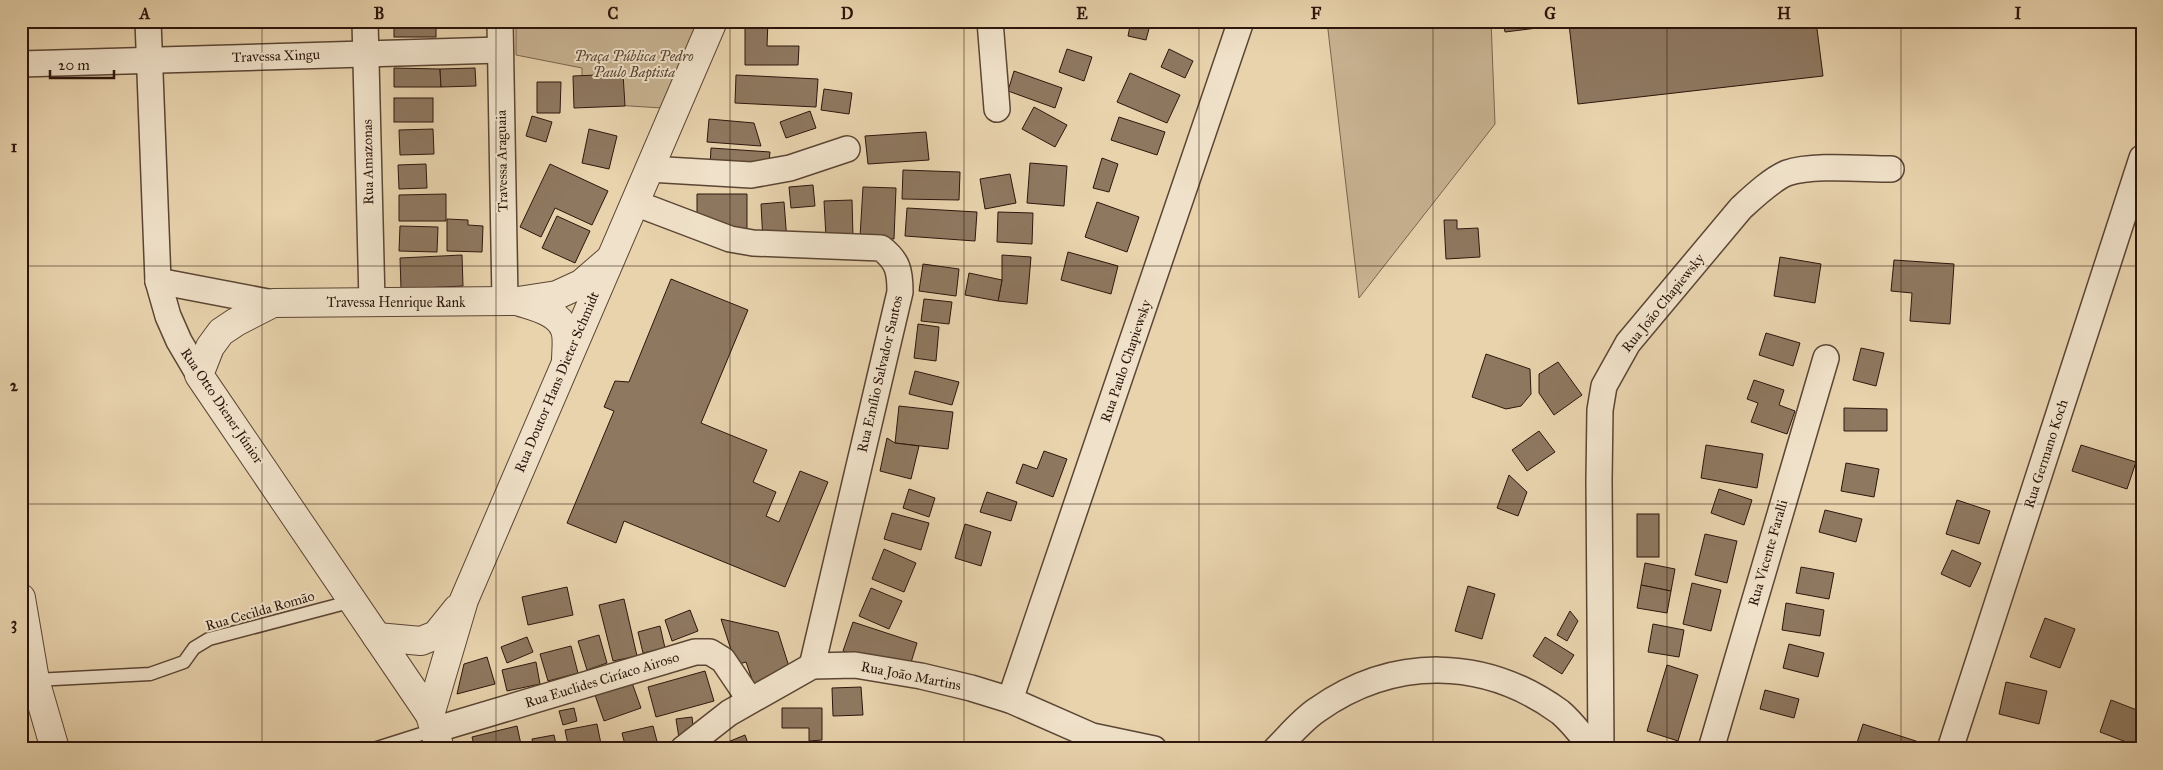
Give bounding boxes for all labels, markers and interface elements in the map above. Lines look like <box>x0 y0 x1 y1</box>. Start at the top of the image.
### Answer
text: A <box>139 4 151 23</box>
text: B <box>374 4 384 23</box>
text: C <box>608 4 619 23</box>
text: D <box>841 4 854 23</box>
text: E <box>1076 4 1088 23</box>
text: F <box>1311 4 1322 23</box>
text: G <box>1544 4 1556 23</box>
text: H <box>1777 4 1791 23</box>
text: I <box>2015 4 2022 23</box>
street label: Travessa Xingu <box>232 46 321 66</box>
scale bar <box>50 48 114 80</box>
park label: Praça Pública Pedro Paulo Baptista <box>575 48 693 82</box>
text: 20 m <box>58 56 90 74</box>
street label: Travessa Araguaia <box>493 110 511 212</box>
street label: Rua Amazonas <box>359 119 377 205</box>
text: 1 <box>11 137 18 156</box>
street label: Rua João Chapiewsky <box>1618 250 1709 356</box>
street label: Rua Doutor Hans Dieter Schmidt <box>511 289 603 475</box>
street label: Travessa Henrique Rank <box>326 294 466 312</box>
street label: Rua Emílio Salvador Santos <box>854 294 906 454</box>
street label: Rua Paulo Chapiewsky <box>1097 297 1155 424</box>
street label: Rua Otto Diener Júnior <box>176 345 267 468</box>
text: 2 <box>10 376 19 395</box>
street label: Rua Germano Koch <box>2020 397 2072 511</box>
street label: Rua Vicente Faralli <box>1745 498 1791 608</box>
street label: Rua Cecilda Romão <box>204 587 316 635</box>
text: 3 <box>11 614 17 634</box>
street label: Rua Euclides Ciríaco Airoso <box>523 648 681 712</box>
street label: Rua João Martins <box>859 658 963 695</box>

